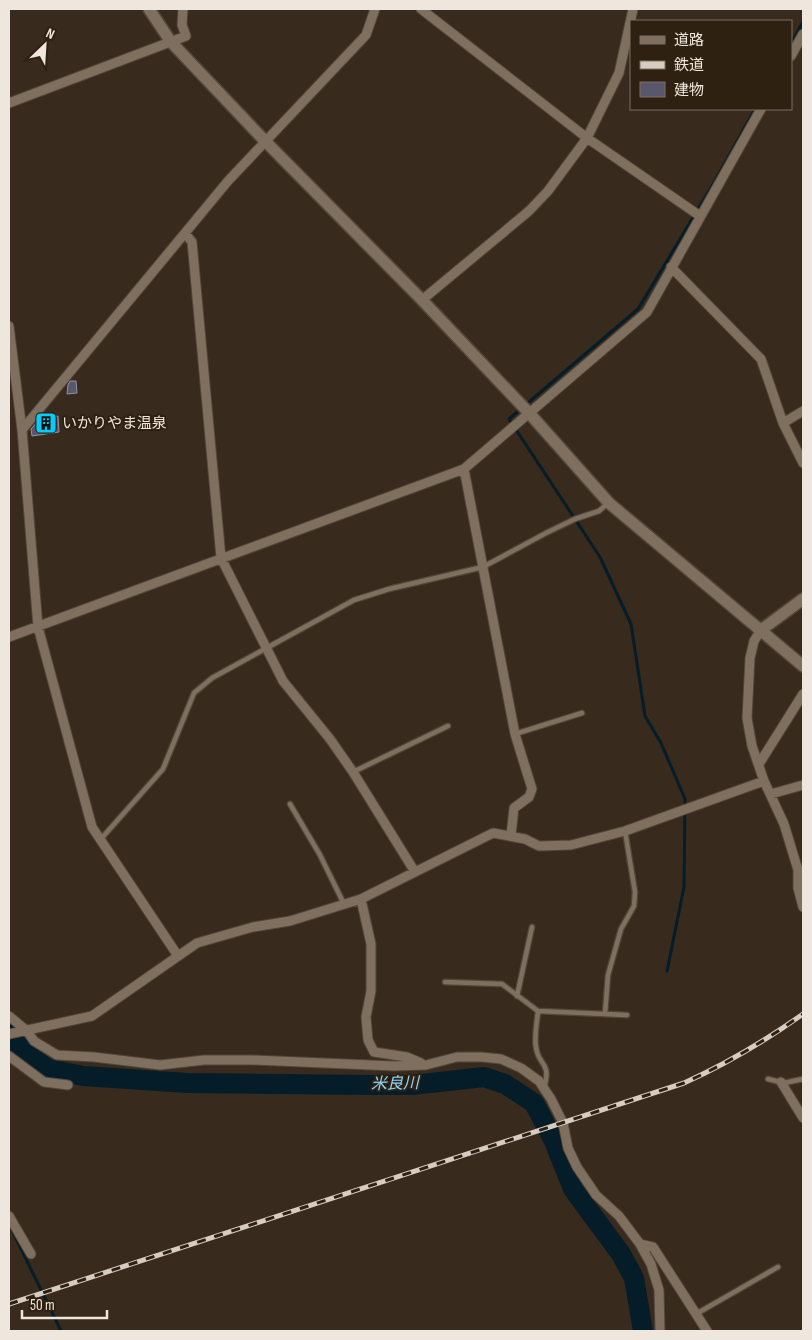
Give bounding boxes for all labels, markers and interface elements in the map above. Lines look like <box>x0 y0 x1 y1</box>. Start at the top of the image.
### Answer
north arrow <box>20 20 70 70</box>
legend <box>630 20 792 110</box>
text: N <box>43 24 57 43</box>
text: 道路 <box>674 31 704 50</box>
text: 鉄道 <box>674 56 704 75</box>
text: 建物 <box>674 81 704 100</box>
building icon: いかりやま温泉 <box>34 411 58 435</box>
place label: いかりやま温泉 <box>62 414 167 433</box>
water label: 米良川 <box>371 1074 421 1094</box>
scale bar <box>22 1288 108 1320</box>
text: 50 m <box>30 1296 55 1315</box>

